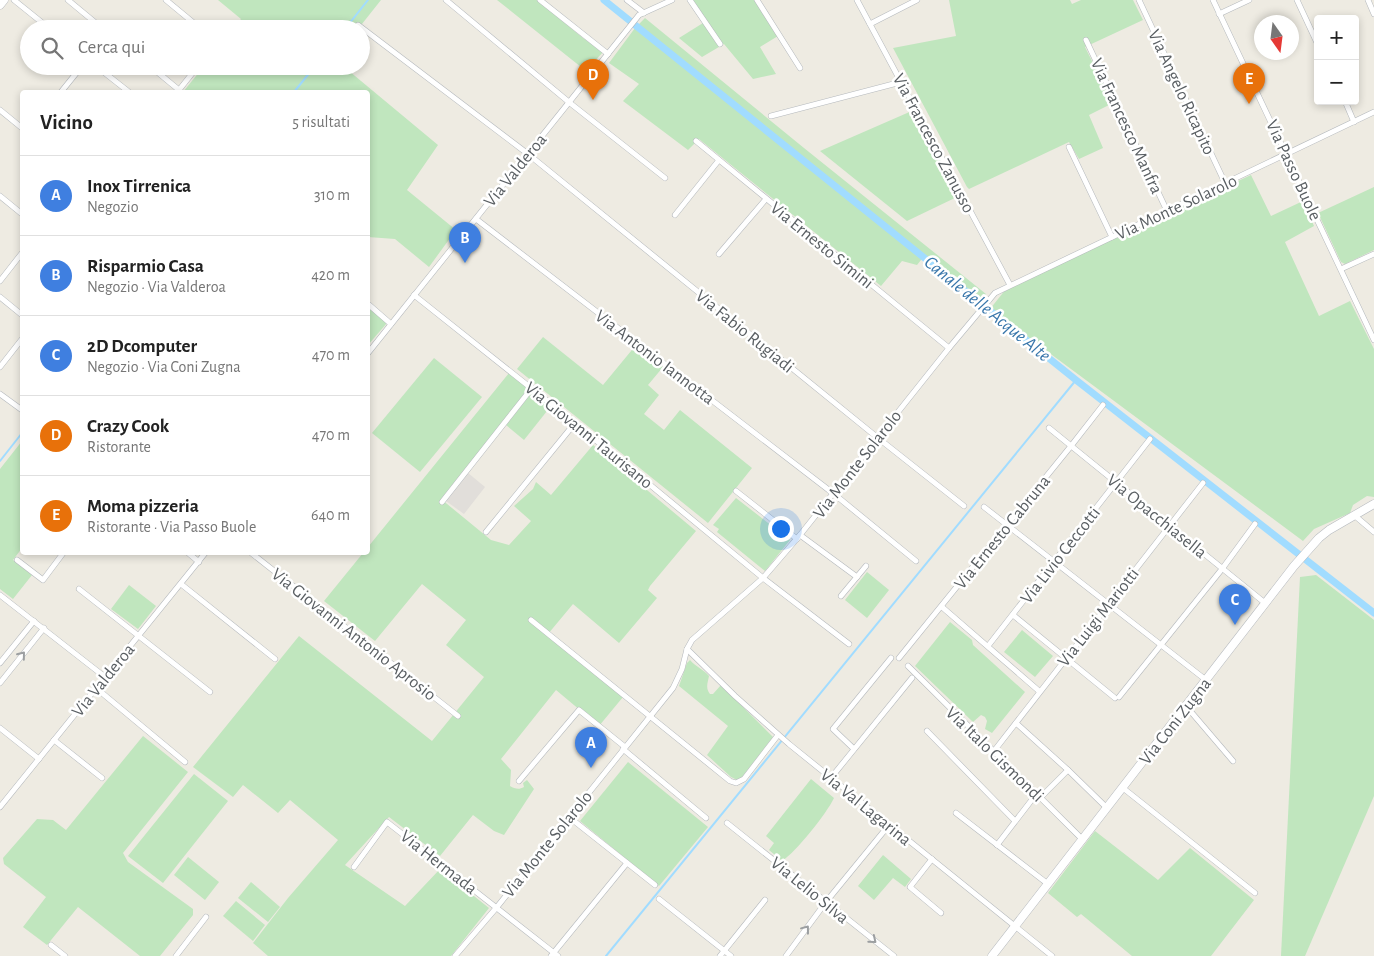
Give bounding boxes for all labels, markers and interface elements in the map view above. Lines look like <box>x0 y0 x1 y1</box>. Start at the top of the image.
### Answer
north arrow <box>1254 15 1299 60</box>
map controls <box>1314 15 1359 105</box>
button: + <box>1314 15 1359 60</box>
search box <box>20 20 370 75</box>
street label: Via Angelo Ricapito <box>1144 27 1218 158</box>
icon: search <box>38 34 66 62</box>
text: Cerca qui <box>78 38 145 57</box>
street label: Via Francesco Manfra <box>1087 56 1165 197</box>
pin: D <box>577 59 609 100</box>
button: − <box>1314 60 1359 105</box>
pin: E <box>1233 63 1265 104</box>
street label: Via Francesco Zanusso <box>889 71 977 216</box>
text: Vicino <box>40 112 93 133</box>
text: 5 risultati <box>292 114 350 130</box>
street label: Via Passo Buole <box>1262 117 1324 223</box>
street label: Via Valderoa <box>481 131 551 211</box>
street label: Via Monte Solarolo <box>1113 172 1240 244</box>
text: Inox Tirrenica <box>87 177 191 196</box>
text: A <box>51 187 61 203</box>
text: 310 m <box>314 187 350 203</box>
text: Negozio <box>87 199 139 215</box>
street label: Via Ernesto Simini <box>766 199 876 293</box>
pin: B <box>449 222 481 263</box>
water label: Canale delle Acque Alte <box>920 253 1054 366</box>
text: Risparmio Casa <box>87 257 204 276</box>
text: B <box>51 267 61 283</box>
text: 420 m <box>311 267 350 283</box>
text: Negozio · Via Valderoa <box>87 279 226 295</box>
street label: Via Fabio Rugiadi <box>692 287 797 377</box>
street label: Via Antonio Iannotta <box>591 307 718 408</box>
text: 2D Dcomputer <box>87 337 197 356</box>
text: C <box>52 347 60 363</box>
text: 470 m <box>312 347 350 363</box>
text: Negozio · Via Coni Zugna <box>87 359 241 375</box>
street label: Via Giovanni Taurisano <box>521 379 656 493</box>
street label: Via Monte Solarolo <box>810 407 906 522</box>
text: Crazy Cook <box>87 417 169 436</box>
text: D <box>51 427 61 443</box>
text: 470 m <box>312 427 350 443</box>
text: Ristorante <box>87 439 151 455</box>
street label: Via Opacchiasella <box>1103 471 1210 562</box>
street label: Via Ernesto Cabruna <box>951 472 1054 593</box>
text: Moma pizzeria <box>87 497 199 516</box>
street label: Via Livio Ceccotti <box>1018 504 1104 607</box>
text: E <box>52 507 60 523</box>
text: 640 m <box>311 507 350 523</box>
your location <box>768 516 794 542</box>
text: Ristorante · Via Passo Buole <box>87 519 256 535</box>
street label: Via Giovanni Antonio Aprosio <box>268 565 439 705</box>
street label: Via Luigi Mariotti <box>1055 565 1143 670</box>
pin: C <box>1219 584 1251 625</box>
street label: Via Valderoa <box>69 641 139 721</box>
one-way arrow <box>16 652 25 661</box>
street label: Via Coni Zugna <box>1136 675 1215 768</box>
street label: Via Italo Gismondi <box>942 704 1047 806</box>
pin: A <box>575 727 607 768</box>
street label: Via Val Lagarina <box>817 766 914 850</box>
street label: Via Monte Solarolo <box>499 788 596 902</box>
street label: Via Hermada <box>397 827 480 898</box>
street label: Via Lelio Silva <box>767 854 852 928</box>
one-way arrow <box>800 925 809 935</box>
one-way arrow <box>868 934 877 943</box>

